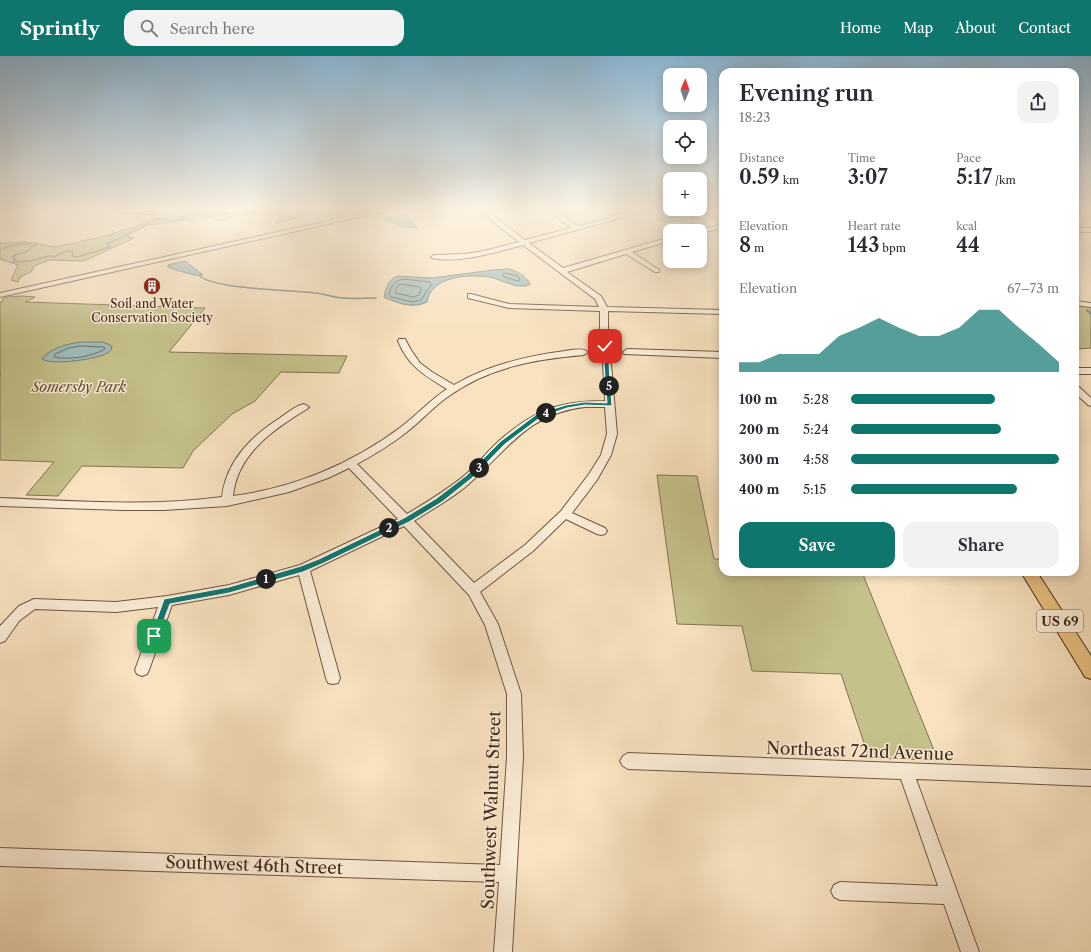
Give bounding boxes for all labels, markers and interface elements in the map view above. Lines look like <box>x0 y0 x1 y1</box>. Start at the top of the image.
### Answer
search box <box>124 10 404 46</box>
text: Sprintly <box>20 17 100 40</box>
icon: search <box>138 17 160 39</box>
text: Search here <box>170 19 255 38</box>
text: Home <box>840 19 881 37</box>
text: Map <box>903 19 933 37</box>
text: About <box>955 19 996 37</box>
text: Contact <box>1018 19 1071 37</box>
north arrow <box>663 68 707 112</box>
map controls <box>663 68 707 268</box>
text: Evening run <box>739 80 874 107</box>
button: share <box>1017 81 1059 123</box>
text: 18:23 <box>739 109 770 125</box>
button: locate <box>663 120 707 164</box>
text: Distance <box>739 151 785 165</box>
text: Time <box>848 151 875 165</box>
text: Pace <box>956 151 981 165</box>
text: 0.59 <box>739 165 780 189</box>
text: 3:07 <box>848 165 888 189</box>
text: 5:17 <box>956 165 992 189</box>
button: + <box>663 172 707 216</box>
text: km <box>780 173 799 187</box>
text: /km <box>992 173 1016 187</box>
text: Elevation <box>739 219 788 233</box>
text: Heart rate <box>848 219 901 233</box>
text: kcal <box>956 219 977 233</box>
button: − <box>663 224 707 268</box>
text: 8 <box>739 233 751 257</box>
text: 143 <box>848 233 879 257</box>
text: 44 <box>956 233 980 257</box>
text: m <box>751 241 764 255</box>
text: bpm <box>879 241 906 255</box>
building icon: Soil and Water Conservation Society <box>142 276 162 296</box>
text: Elevation <box>739 280 797 296</box>
text: 67–73 m <box>1007 280 1059 296</box>
place label: Soil and Water Conservation Society <box>91 296 213 325</box>
pin <box>588 329 622 363</box>
icon: check <box>594 335 616 357</box>
pin: 5 <box>599 376 619 396</box>
park label: Somersby Park <box>31 378 127 396</box>
text: 5 <box>606 379 612 393</box>
text: 100 m <box>739 391 778 407</box>
text: 5:28 <box>803 391 829 407</box>
pin: 4 <box>536 403 556 423</box>
text: 4 <box>543 406 549 420</box>
text: 200 m <box>739 421 779 437</box>
text: 5:24 <box>803 421 829 437</box>
text: 300 m <box>739 451 779 467</box>
text: 4:58 <box>803 451 829 467</box>
pin: 3 <box>469 458 489 478</box>
text: 3 <box>476 461 482 475</box>
text: 400 m <box>739 481 779 497</box>
text: 5:15 <box>803 481 826 497</box>
pin: 2 <box>379 518 399 538</box>
text: 2 <box>386 521 392 535</box>
button: Save <box>739 522 895 568</box>
button: Share <box>903 522 1059 568</box>
pin: 1 <box>256 569 276 589</box>
text: 1 <box>264 572 268 586</box>
road number: US 69 <box>1037 610 1083 632</box>
pin <box>137 619 171 653</box>
icon: arrive <box>143 625 165 647</box>
street label: Southwest Walnut Street <box>478 710 504 910</box>
street label: Northeast 72nd Avenue <box>766 738 954 764</box>
street label: Southwest 46th Street <box>165 852 343 878</box>

